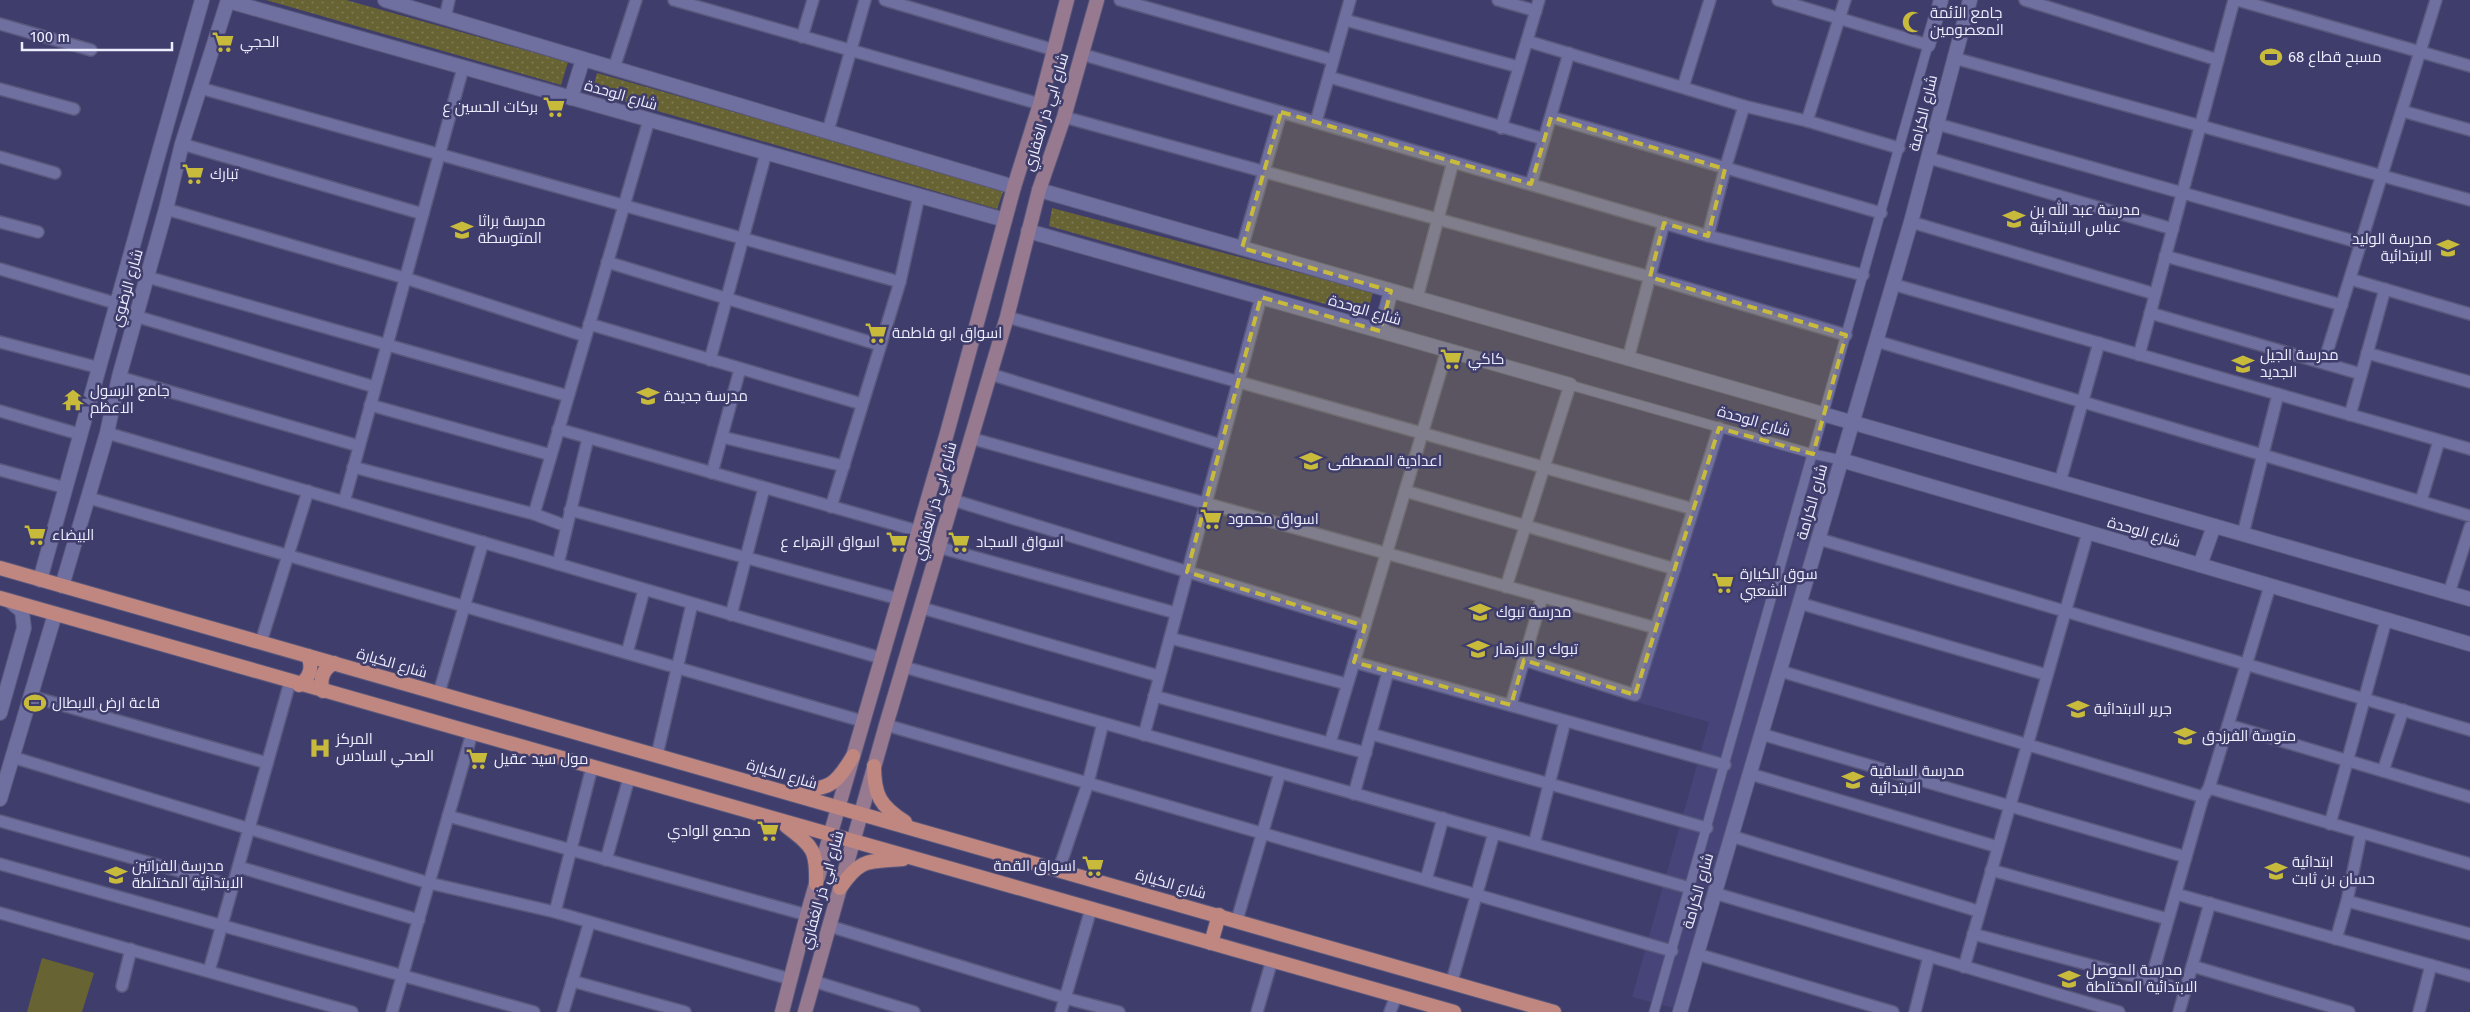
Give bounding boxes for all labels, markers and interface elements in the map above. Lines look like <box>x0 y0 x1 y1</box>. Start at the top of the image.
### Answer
place label: جامع الأئمة المعصومين <box>1930 4 2004 40</box>
mosque icon: جامع الأئمة المعصومين <box>1900 9 1926 35</box>
scale bar <box>22 20 172 52</box>
text: 100 m <box>30 28 70 46</box>
supermarket icon: الحجي <box>210 29 236 55</box>
place label: الحجي <box>240 33 280 54</box>
sports icon: مسبح قطاع 68 <box>2258 44 2284 70</box>
place label: مسبح قطاع 68 <box>2288 48 2382 68</box>
street label: شارع ابي ذر الغفاري <box>1019 51 1075 174</box>
street label: شارع الكرامة <box>1905 73 1943 153</box>
street label: شارع الوحدة <box>582 76 660 116</box>
supermarket icon: بركات الحسين ع <box>541 94 567 120</box>
place label: بركات الحسين ع <box>443 98 538 118</box>
supermarket icon: تبارك <box>180 161 206 187</box>
place label: تبارك <box>210 165 239 183</box>
place label: مدرسة عبد الله بن عباس الابتدائية <box>2030 200 2140 237</box>
school or university icon: مدرسة عبد الله بن عباس الابتدائية <box>2001 206 2027 232</box>
place label: مدرسة براثا المتوسطة <box>478 212 546 247</box>
school or university icon: مدرسة براثا المتوسطة <box>449 217 475 243</box>
place label: مدرسة الوليد الابتدائية <box>2352 230 2432 265</box>
school or university icon: مدرسة الوليد الابتدائية <box>2435 235 2461 261</box>
street label: شارع الرضوي <box>107 247 150 330</box>
street label: شارع الوحدة <box>1326 291 1404 331</box>
supermarket icon: اسواق ابو فاطمة <box>863 320 889 346</box>
place label: اسواق ابو فاطمة <box>892 324 1002 343</box>
supermarket icon: كاكي <box>1438 346 1464 372</box>
place label: مدرسة الجيل الجديد <box>2260 346 2339 381</box>
place label: كاكي <box>1468 350 1504 371</box>
school or university icon: مدرسة الجيل الجديد <box>2230 351 2256 377</box>
place label: جامع الرسول الاعظم <box>90 382 170 418</box>
school or university icon: مدرسة جديدة <box>635 383 661 409</box>
temple icon: جامع الرسول الاعظم <box>60 387 86 413</box>
place label: مدرسة جديدة <box>664 387 748 405</box>
street label: شارع الوحدة <box>1715 402 1793 442</box>
street label: شارع ابي ذر الغفاري <box>909 440 963 563</box>
school or university icon: اعدادية المصطفى <box>1298 448 1324 474</box>
place label: اعدادية المصطفى <box>1328 452 1442 471</box>
street label: شارع الكرامة <box>1793 462 1833 542</box>
supermarket icon: اسواق محمود <box>1198 506 1224 532</box>
place label: اسواق محمود <box>1228 510 1319 529</box>
street label: شارع الوحدة <box>2105 513 2183 553</box>
supermarket icon: البيضاء <box>22 522 48 548</box>
place label: البيضاء <box>52 526 94 544</box>
supermarket icon: اسواق الزهراء ع <box>884 529 910 555</box>
supermarket icon: اسواق السجاد <box>946 529 972 555</box>
place label: اسواق الزهراء ع <box>780 533 880 553</box>
place label: اسواق السجاد <box>976 533 1064 552</box>
place label: سوق الكيارة الشعبي <box>1740 565 1818 603</box>
supermarket icon: سوق الكيارة الشعبي <box>1710 570 1736 596</box>
school or university icon: مدرسة تبوك <box>1467 599 1493 625</box>
place label: مدرسة تبوك <box>1496 603 1572 621</box>
school or university icon: تبوك و الازهار <box>1465 636 1491 662</box>
place label: تبوك و الازهار <box>1494 640 1578 658</box>
street label: شارع الكيارة <box>354 644 429 684</box>
sports icon: قاعة ارض الابطال <box>22 690 48 716</box>
place label: قاعة ارض الابطال <box>52 694 160 713</box>
school or university icon: جرير الابتدائية <box>2065 696 2091 722</box>
place label: جرير الابتدائية <box>2094 700 2172 718</box>
school or university icon: متوسة الفرزدق <box>2172 723 2198 749</box>
place label: متوسة الفرزدق <box>2202 727 2296 746</box>
place label: المركز الصحي السادس <box>335 730 434 768</box>
hospital icon: المركز الصحي السادس <box>307 735 333 761</box>
supermarket icon: مول سيد عقيل <box>464 746 490 772</box>
place label: مول سيد عقيل <box>494 750 588 769</box>
street label: شارع الكيارة <box>744 755 819 795</box>
place label: مدرسة الساقية الابتدائية <box>1870 762 1964 797</box>
school or university icon: مدرسة الساقية الابتدائية <box>1840 767 1866 793</box>
supermarket icon: مجمع الوادي <box>755 818 781 844</box>
place label: مجمع الوادي <box>667 822 751 843</box>
street label: شارع ابي ذر الغفاري <box>796 829 850 952</box>
street label: شارع الكرامة <box>1679 851 1719 931</box>
supermarket icon: اسواق القمة <box>1080 853 1106 879</box>
place label: ابتدائية حسان بن ثابت <box>2292 853 2375 889</box>
place label: مدرسة الفراتين الابتدائية المختلطة <box>132 857 243 892</box>
place label: اسواق القمة <box>993 857 1076 876</box>
school or university icon: ابتدائية حسان بن ثابت <box>2263 858 2289 884</box>
school or university icon: مدرسة الفراتين الابتدائية المختلطة <box>103 862 129 888</box>
street label: شارع الكيارة <box>1133 865 1208 905</box>
place label: مدرسة الموصل الابتدائية المختلطة <box>2086 961 2197 996</box>
school or university icon: مدرسة الموصل الابتدائية المختلطة <box>2056 966 2082 992</box>

